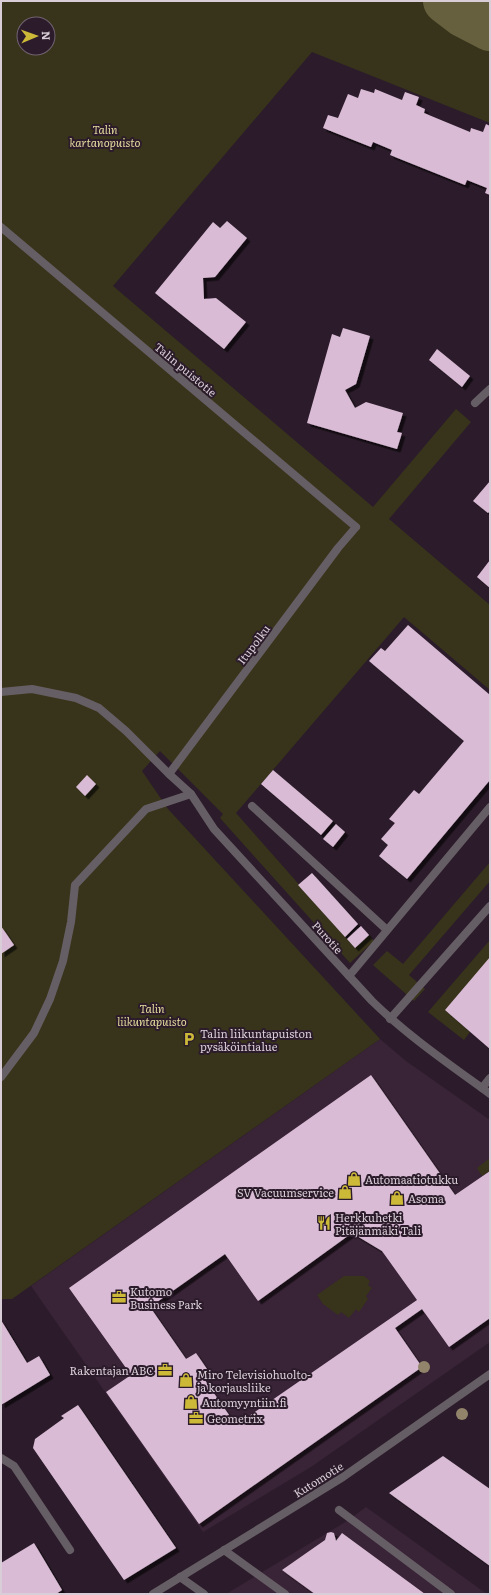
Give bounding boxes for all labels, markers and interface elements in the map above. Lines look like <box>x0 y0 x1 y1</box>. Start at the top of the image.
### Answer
north arrow <box>16 16 56 56</box>
text: N <box>39 31 55 41</box>
park label: Talin kartanopuisto <box>70 121 141 150</box>
street label: Talin puistotie <box>151 338 221 400</box>
street label: Itupolku <box>233 621 273 667</box>
street label: Purotie <box>309 917 347 957</box>
park label: Talin liikuntapuisto <box>117 1000 187 1029</box>
place label: Talin liikuntapuiston pysäköintialue <box>200 1025 312 1054</box>
parking icon: Talin liikuntapuiston pysäköintialue <box>181 1031 197 1047</box>
shop icon: Automaatiotukku <box>346 1171 362 1187</box>
place label: Automaatiotukku <box>365 1171 458 1187</box>
place label: SV Vacuumservice <box>237 1184 334 1200</box>
shop icon: SV Vacuumservice <box>337 1184 353 1200</box>
shop icon: Asoma <box>389 1190 405 1206</box>
place label: Asoma <box>408 1190 444 1206</box>
place label: Herkkuhetki Pitäjänmäki Tali <box>335 1209 421 1238</box>
restaurant icon: Herkkuhetki Pitäjänmäki Tali <box>316 1215 332 1231</box>
place label: Kutomo Business Park <box>130 1283 202 1312</box>
office icon: Kutomo Business Park <box>111 1289 127 1305</box>
place label: Rakentajan ABC <box>69 1362 154 1378</box>
office icon: Rakentajan ABC <box>157 1362 173 1378</box>
place label: Miro Televisiohuolto- ja korjausliike <box>197 1366 311 1395</box>
shop icon: Miro Televisiohuolto- ja korjausliike <box>178 1372 194 1388</box>
shop icon: Automyyntiin.fi <box>183 1394 199 1410</box>
place label: Automyyntiin.fi <box>202 1394 287 1410</box>
office icon: Geometrix <box>188 1410 204 1426</box>
place label: Geometrix <box>207 1410 264 1426</box>
street label: Kutomotie <box>290 1457 346 1501</box>

